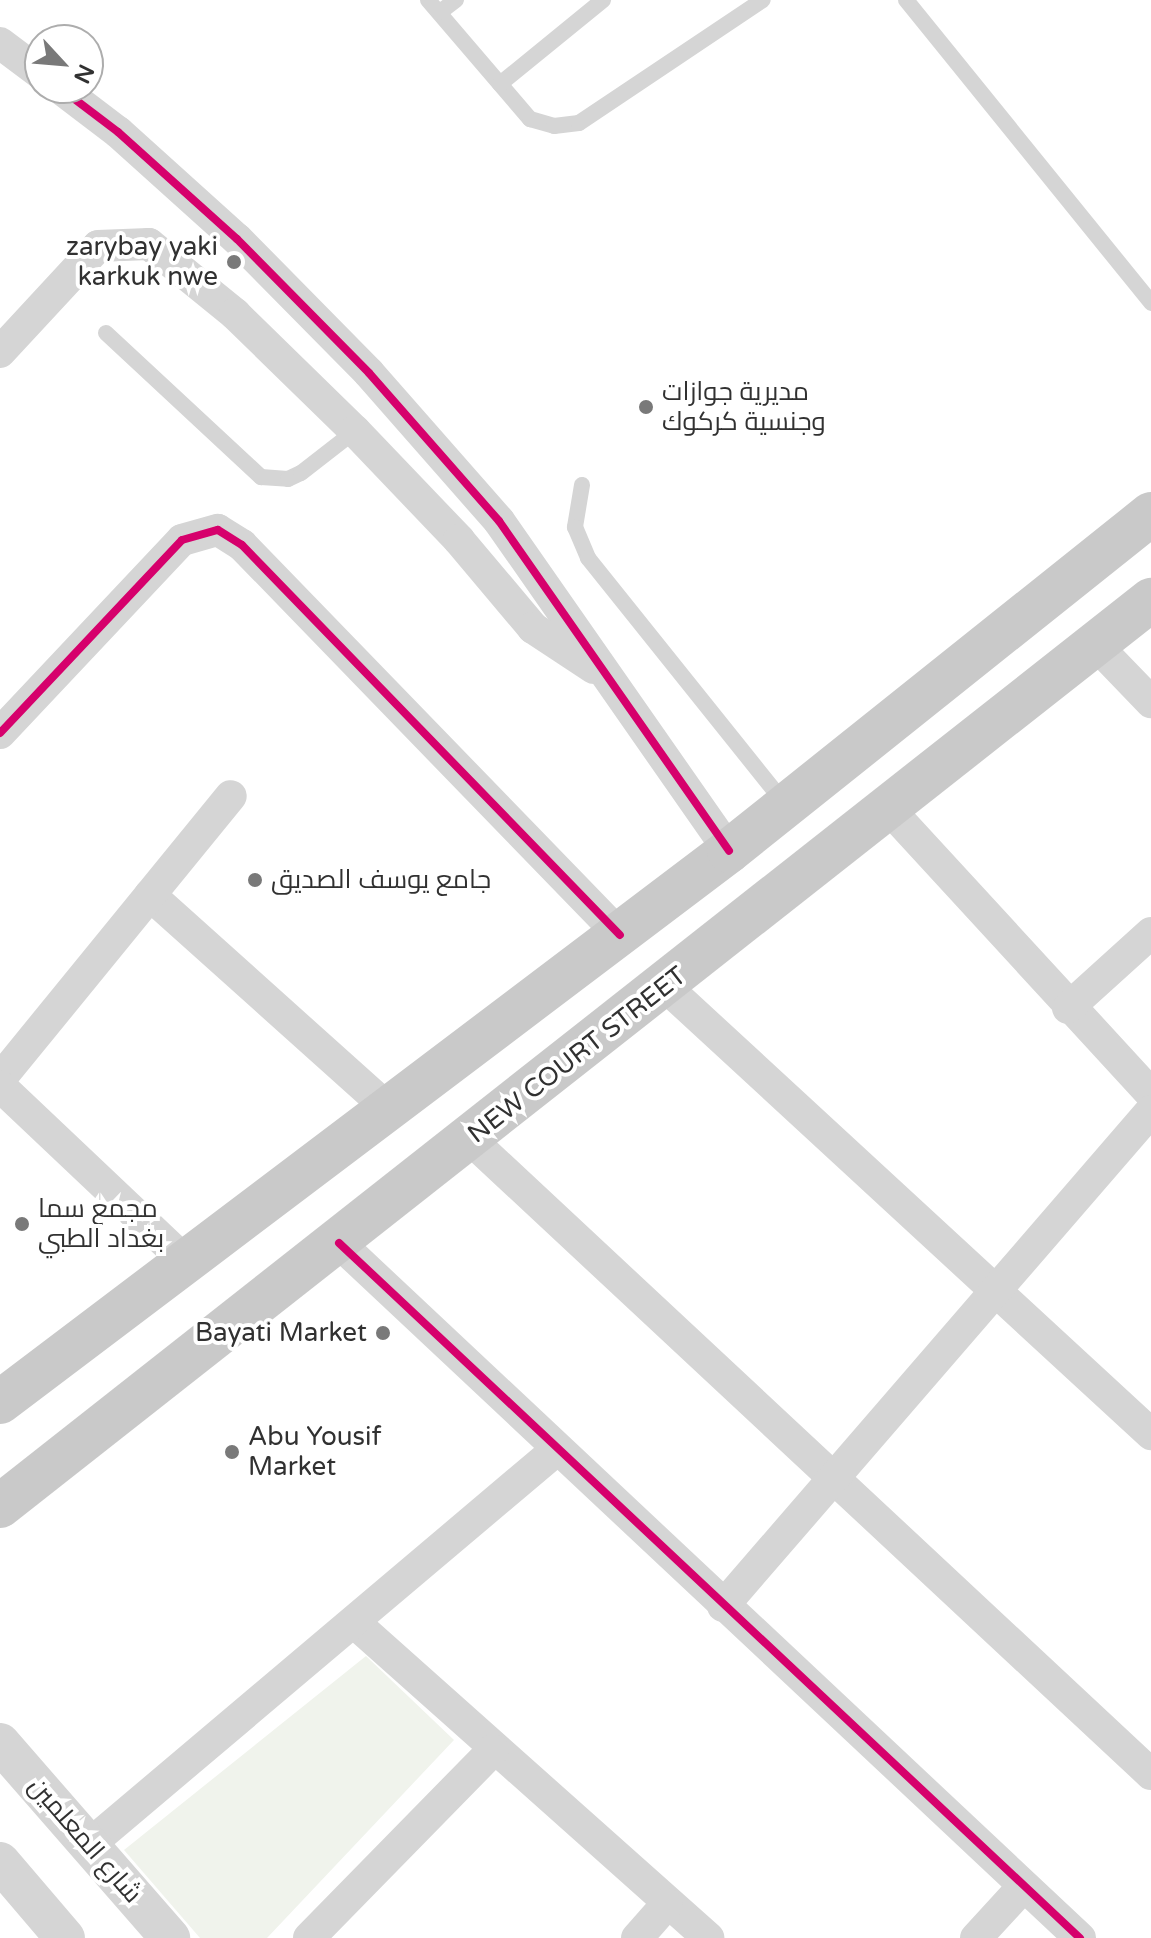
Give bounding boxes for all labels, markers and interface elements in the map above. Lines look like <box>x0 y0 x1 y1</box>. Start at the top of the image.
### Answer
north arrow <box>24 24 104 104</box>
text: N <box>68 60 99 87</box>
place label: zarybay yaki karkuk nwe <box>66 231 218 292</box>
marker: zarybay yaki karkuk nwe <box>225 253 243 271</box>
place label: مديرية جوازات وجنسية كركوك <box>662 376 826 438</box>
marker: مديرية جوازات وجنسية كركوك <box>637 398 655 416</box>
place label: جامع يوسف الصديق <box>271 864 491 896</box>
marker: جامع يوسف الصديق <box>246 871 264 889</box>
street label: NEW COURT STREET <box>462 960 692 1150</box>
place label: مجمع سما بغداد الطبي <box>38 1193 164 1254</box>
marker: مجمع سما بغداد الطبي <box>13 1215 31 1233</box>
place label: Bayati Market <box>195 1317 367 1349</box>
marker: Bayati Market <box>374 1324 392 1342</box>
place label: Abu Yousif Market <box>248 1421 381 1482</box>
marker: Abu Yousif Market <box>223 1443 241 1461</box>
street label: شارع المعلمين <box>22 1771 148 1909</box>

